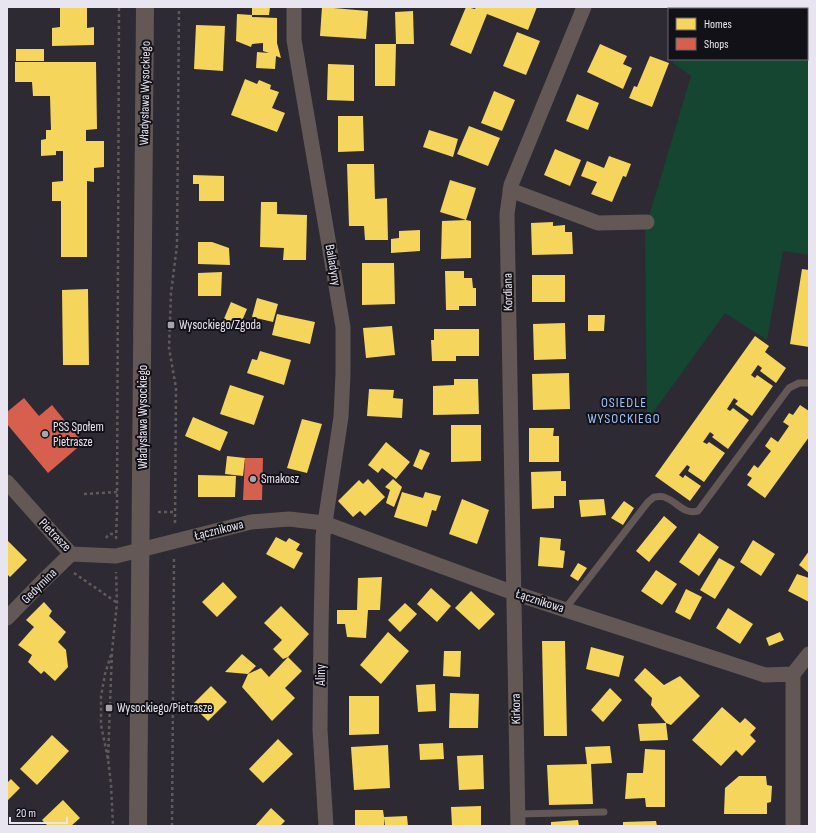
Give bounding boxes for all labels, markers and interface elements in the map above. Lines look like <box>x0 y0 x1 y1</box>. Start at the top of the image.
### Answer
legend <box>668 8 808 60</box>
text: Homes <box>704 17 732 32</box>
text: Shops <box>704 37 729 52</box>
street label: Władysława Wysockiego <box>136 41 154 145</box>
street label: Balladyny <box>322 243 344 287</box>
street label: Kordiana <box>500 273 516 311</box>
place label: Wysockiego/Zgoda <box>179 317 261 333</box>
marker: Wysockiego/Zgoda <box>166 320 176 330</box>
street label: Władysława Wysockiego <box>135 365 151 469</box>
district label: OSIEDLE WYSOCKIEGO <box>587 394 661 427</box>
place label: PSS Społem Pietrasze <box>53 419 104 450</box>
marker: PSS Społem Pietrasze <box>40 429 50 439</box>
place label: Smakosz <box>261 471 300 487</box>
marker: Smakosz <box>248 474 258 484</box>
street label: Pietrasze <box>35 515 75 555</box>
street label: Łącznikowa <box>192 516 245 544</box>
street label: Gedymina <box>18 565 60 607</box>
street label: Łącznikowa <box>513 585 566 616</box>
street label: Aliny <box>313 664 329 687</box>
street label: Kirkora <box>508 693 524 725</box>
place label: Wysockiego/Pietrasze <box>117 700 212 716</box>
marker: Wysockiego/Pietrasze <box>104 703 114 713</box>
scale bar <box>10 799 67 825</box>
text: 20 m <box>16 806 36 821</box>

